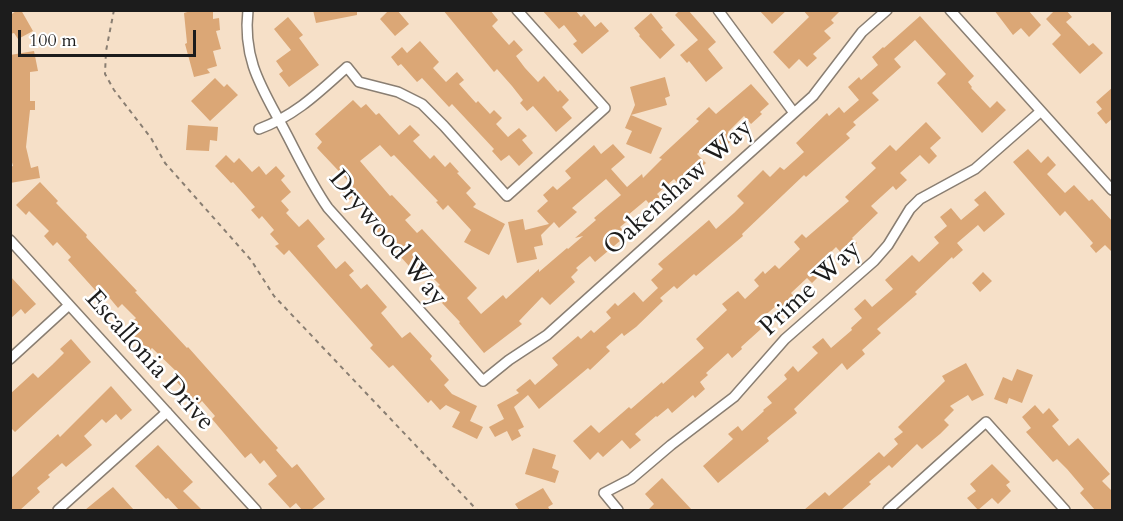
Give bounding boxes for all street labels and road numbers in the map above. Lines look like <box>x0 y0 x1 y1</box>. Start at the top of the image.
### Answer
street label: Oakenshaw Way <box>598 113 760 263</box>
street label: Drywood Way <box>321 165 453 313</box>
street label: Prime Way <box>754 234 868 344</box>
street label: Escallonia Drive <box>78 284 220 438</box>

